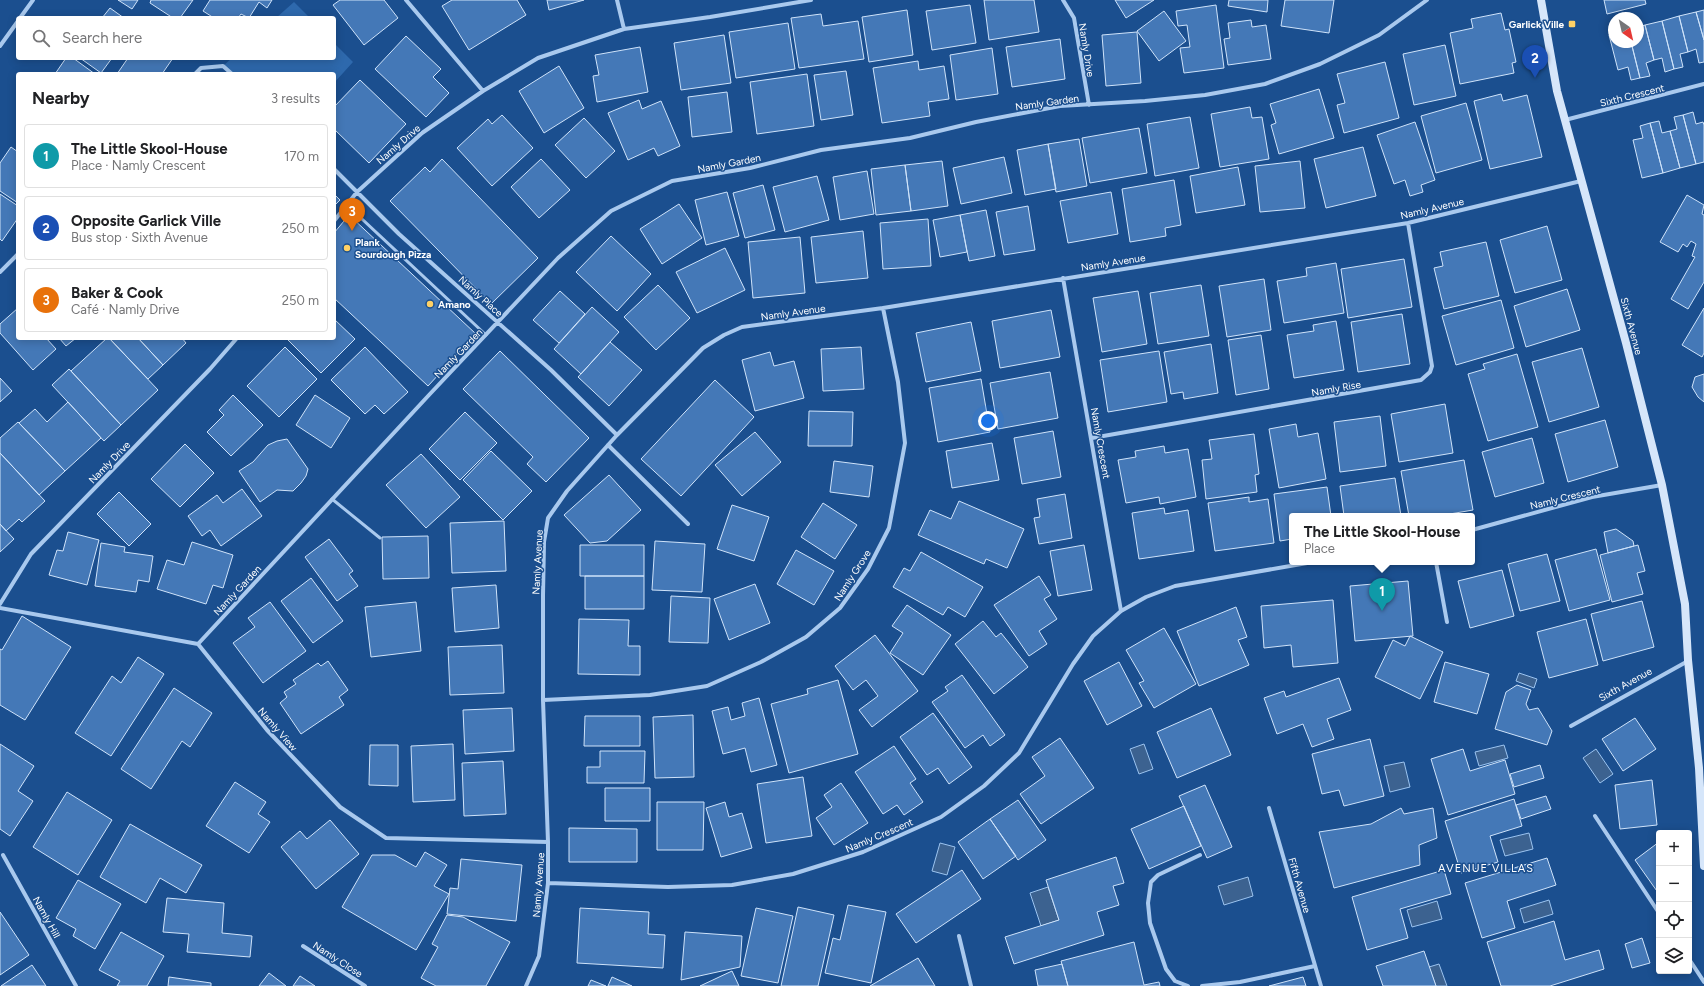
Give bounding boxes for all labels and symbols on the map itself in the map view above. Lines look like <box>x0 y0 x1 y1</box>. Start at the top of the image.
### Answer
north arrow <box>1608 12 1644 48</box>
place label: Garlick Ville <box>1509 18 1564 31</box>
marker: Garlick Ville <box>1567 19 1577 29</box>
street label: Namly Drive <box>1076 22 1097 78</box>
pin: 2 <box>1522 45 1548 78</box>
street label: Sixth Crescent <box>1599 81 1666 110</box>
street label: Namly Garden <box>1014 92 1080 113</box>
street label: Namly Drive <box>374 121 424 167</box>
street label: Namly Garden <box>696 151 762 176</box>
street label: Namly Avenue <box>1399 195 1466 222</box>
pin: 3 <box>339 198 365 231</box>
place label: Plank Sourdough Pizza <box>355 236 431 261</box>
marker: Plank Sourdough Pizza <box>342 243 352 253</box>
street label: Namly Avenue <box>1080 251 1147 274</box>
street label: Namly Place <box>456 273 506 320</box>
street label: Sixth Avenue <box>1618 296 1646 357</box>
place label: Amano <box>438 298 471 311</box>
marker: Amano <box>425 299 435 309</box>
street label: Namly Avenue <box>760 301 827 323</box>
street label: Namly Garden <box>431 325 486 381</box>
street label: Namly Rise <box>1310 378 1362 399</box>
street label: Namly Crescent <box>1088 406 1113 480</box>
your location <box>978 411 998 431</box>
street label: Namly Drive <box>86 438 133 486</box>
street label: Namly Crescent <box>1529 482 1602 513</box>
street label: Namly Avenue <box>529 529 546 595</box>
street label: Namly Grove <box>831 547 874 603</box>
street label: Namly Garden <box>211 562 264 618</box>
pin: 1 <box>1369 578 1395 611</box>
street label: Sixth Avenue <box>1596 664 1655 704</box>
street label: Namly View <box>255 705 300 754</box>
street label: Namly Crescent <box>843 815 915 856</box>
street label: Namly Avenue <box>530 852 547 918</box>
street label: Fifth Avenue <box>1285 856 1314 915</box>
district label: AVENUE VILLAS <box>1438 862 1534 875</box>
street label: Namly Hill <box>30 894 63 940</box>
street label: Namly Close <box>310 939 365 981</box>

